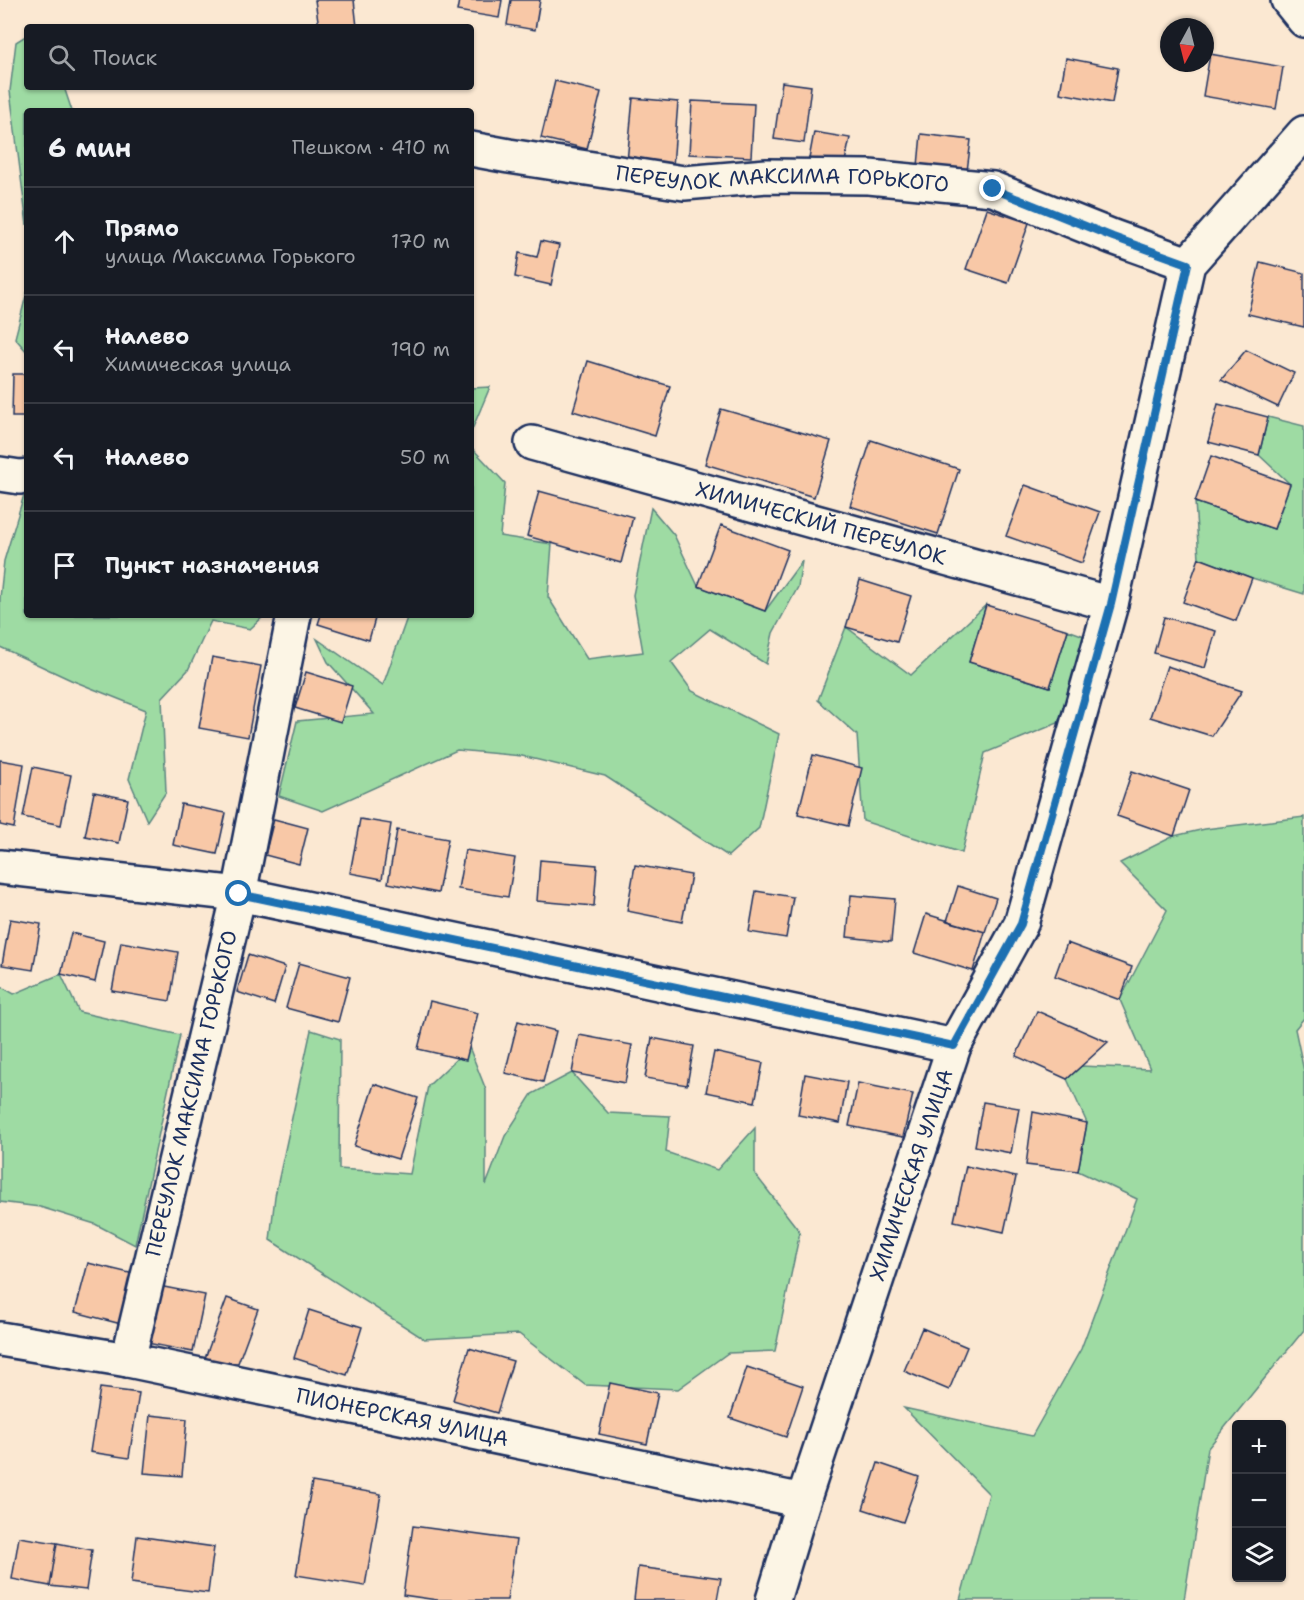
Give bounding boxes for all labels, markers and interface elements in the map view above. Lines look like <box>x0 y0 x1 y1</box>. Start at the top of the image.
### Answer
north arrow <box>1160 18 1214 72</box>
search box <box>24 24 474 90</box>
icon: search <box>45 41 78 74</box>
text: Поиск <box>93 43 157 72</box>
text: 6 мин <box>48 130 131 165</box>
text: Пешком · 410 m <box>292 134 450 160</box>
street label: ПЕРЕУЛОК МАКСИМА ГОРЬКОГО <box>614 159 950 199</box>
route end <box>979 175 1005 201</box>
text: Прямо <box>105 214 179 243</box>
icon: ahead <box>48 225 81 258</box>
text: 170 m <box>391 228 450 254</box>
text: улица Максима Горького <box>105 243 356 269</box>
text: Налево <box>105 322 189 351</box>
icon: left <box>48 333 81 366</box>
text: 190 m <box>391 336 450 362</box>
text: Химическая улица <box>105 351 291 377</box>
icon: left <box>48 441 81 474</box>
text: Налево <box>105 443 189 472</box>
text: 50 m <box>400 444 450 470</box>
street label: ХИМИЧЕСКИЙ ПЕРЕУЛОК <box>693 475 950 572</box>
icon: arrive <box>48 549 81 582</box>
text: Пункт назначения <box>105 551 319 580</box>
route start <box>225 880 251 906</box>
street label: ПЕРЕУЛОК МАКСИМА ГОРЬКОГО <box>139 927 244 1259</box>
street label: ХИМИЧЕСКАЯ УЛИЦА <box>863 1065 959 1284</box>
street label: ПИОНЕРСКАЯ УЛИЦА <box>294 1382 511 1453</box>
map controls <box>1232 1420 1286 1582</box>
button: + <box>1232 1420 1286 1474</box>
button: − <box>1232 1474 1286 1528</box>
button: layers <box>1232 1528 1286 1582</box>

